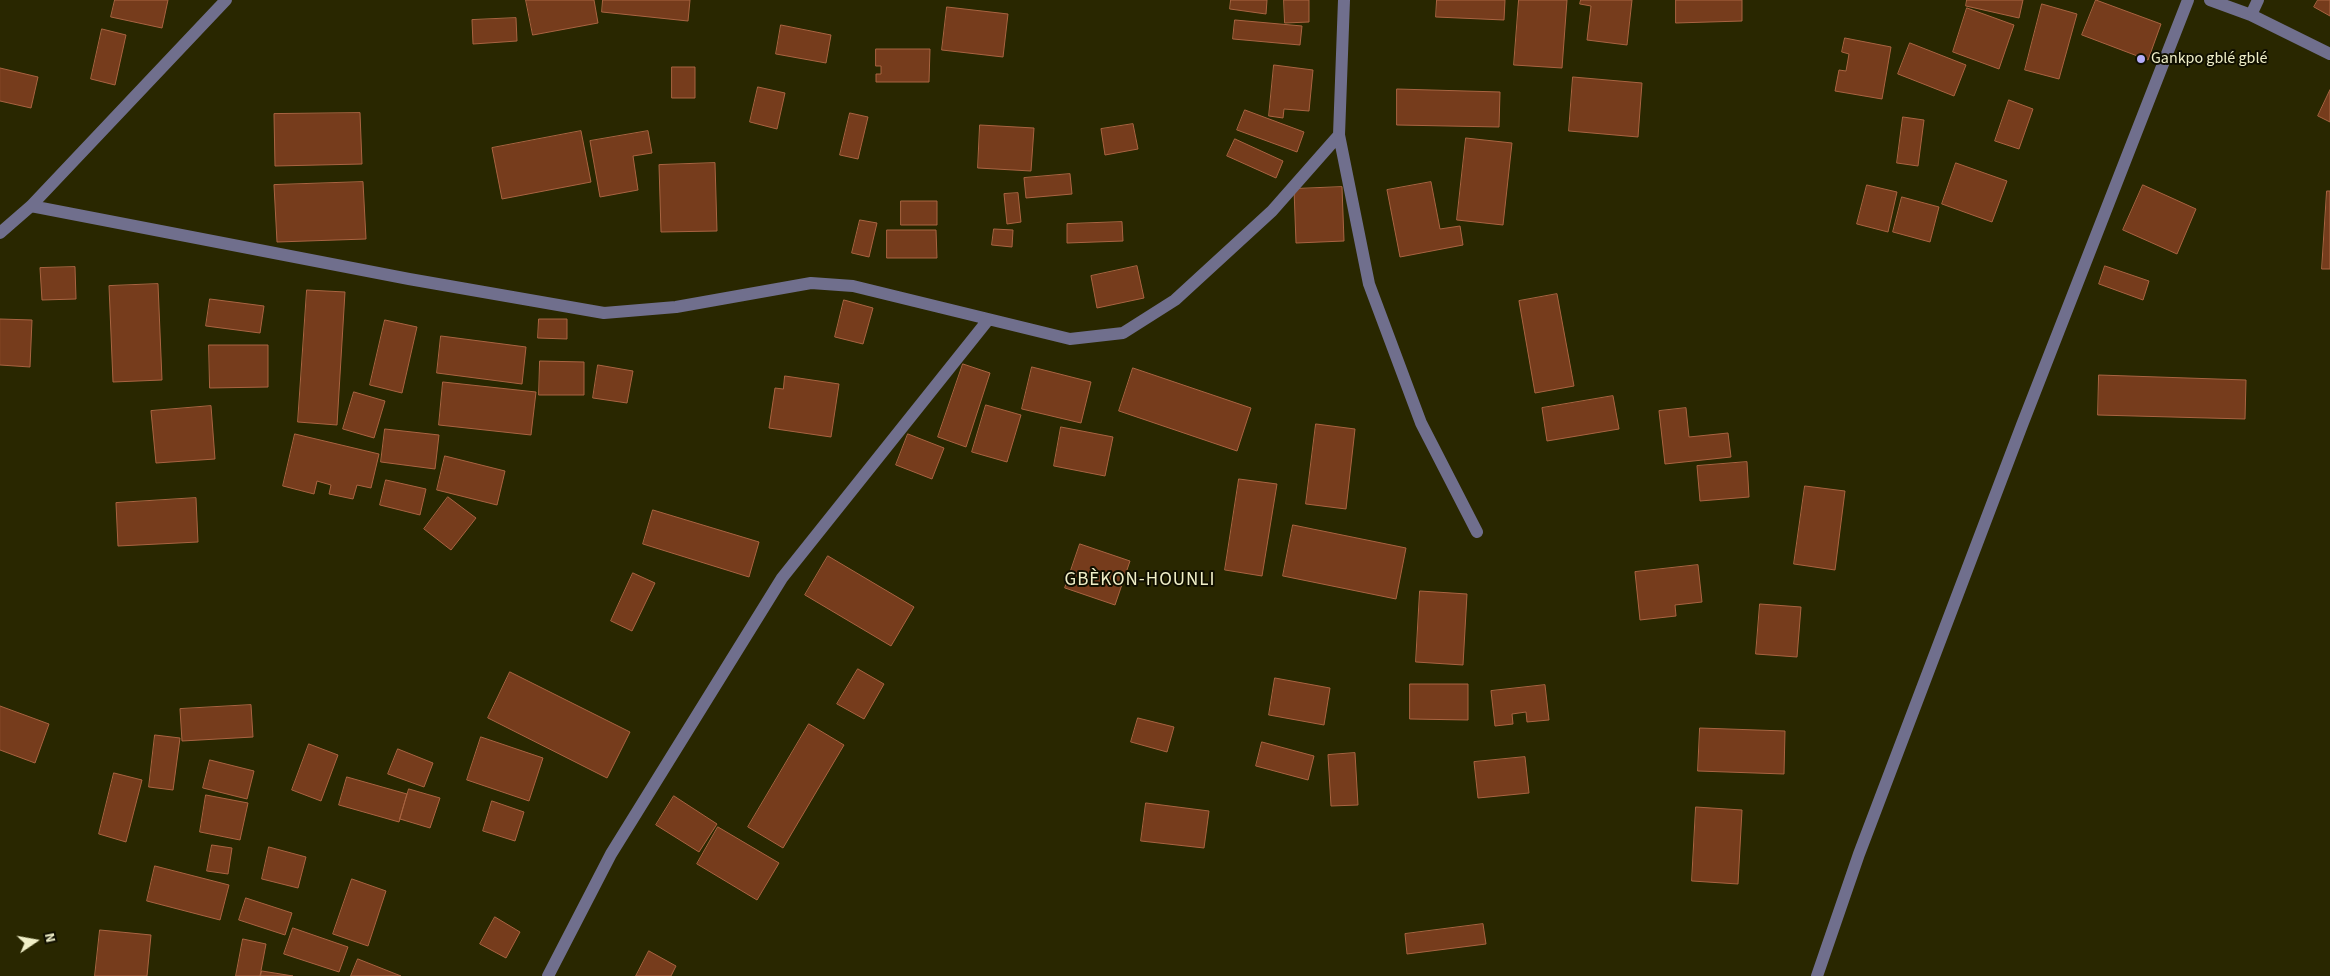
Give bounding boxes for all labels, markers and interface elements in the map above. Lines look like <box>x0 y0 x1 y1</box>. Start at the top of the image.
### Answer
place label: Gankpo gblé gblé <box>2151 49 2267 69</box>
marker: Gankpo gblé gblé <box>2135 53 2147 65</box>
district label: GBÈKON-HOUNLI <box>1063 570 1217 592</box>
north arrow <box>10 916 60 966</box>
text: N <box>39 931 60 945</box>

